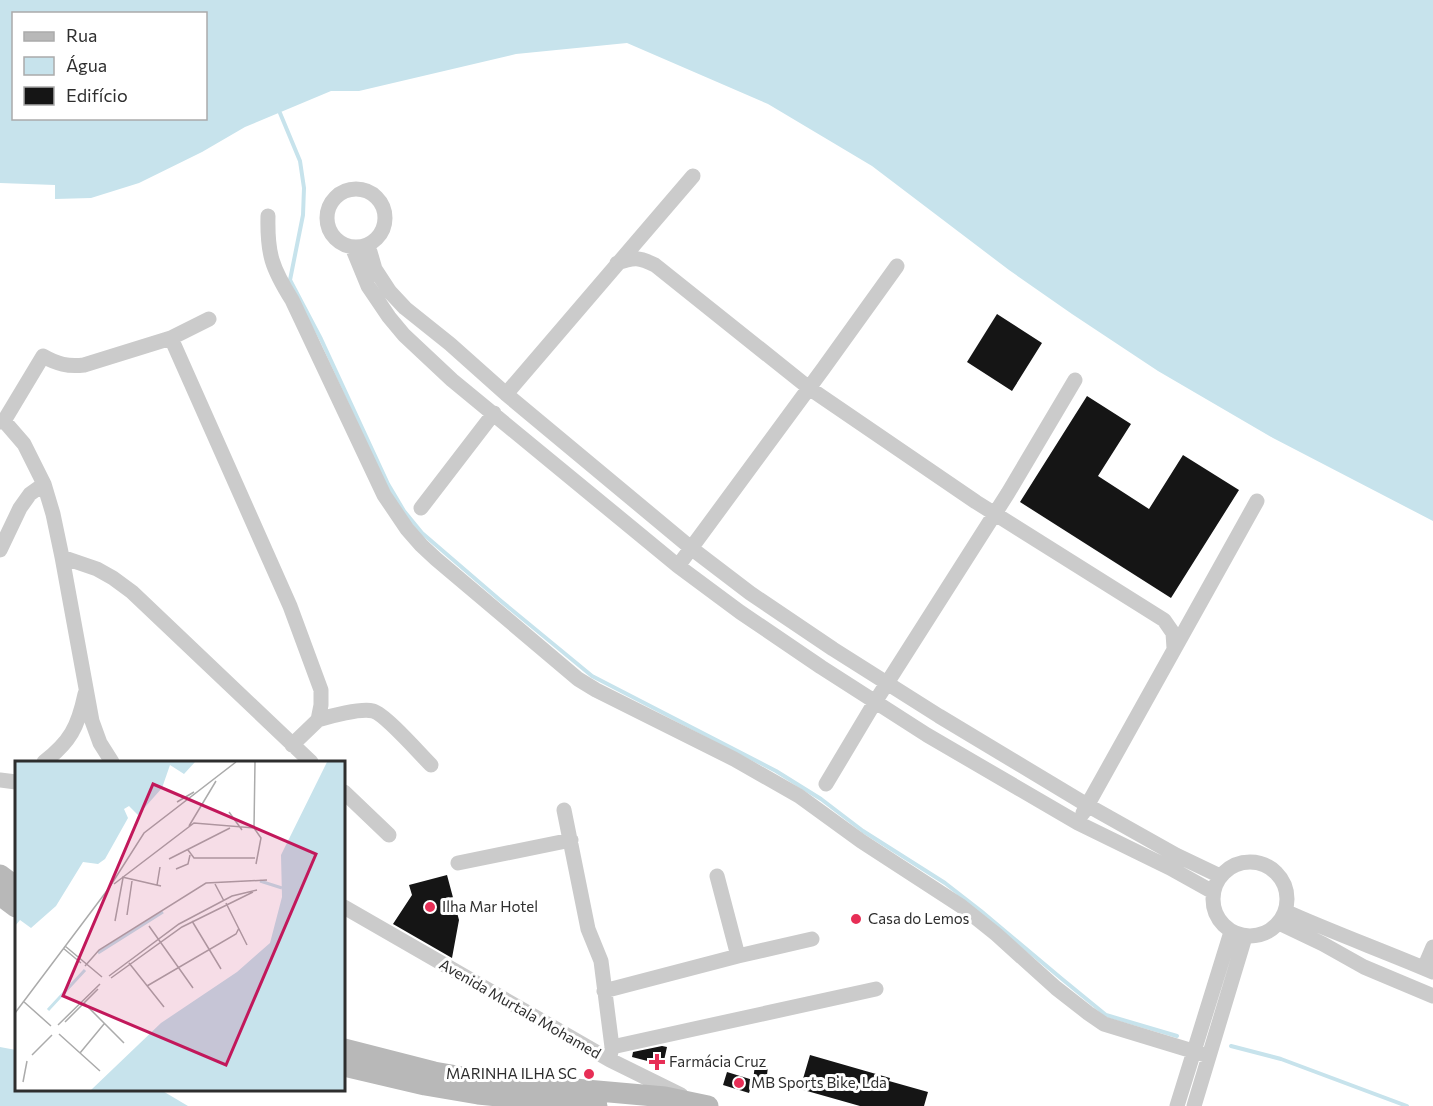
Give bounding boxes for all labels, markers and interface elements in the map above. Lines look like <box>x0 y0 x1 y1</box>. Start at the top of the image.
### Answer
legend <box>12 12 207 120</box>
text: Rua <box>66 24 97 46</box>
text: Água <box>66 54 107 76</box>
text: Edifício <box>66 84 128 106</box>
inset map <box>15 761 345 1091</box>
place label: Ilha Mar Hotel <box>442 897 538 915</box>
marker: Ilha Mar Hotel <box>423 900 437 914</box>
place label: Casa do Lemos <box>868 909 970 927</box>
marker: Casa do Lemos <box>849 912 863 926</box>
street label: Avenida Murtala Mohamed <box>437 954 604 1062</box>
place label: Farmácia Cruz <box>669 1052 766 1070</box>
marker: Farmácia Cruz <box>650 1055 664 1069</box>
place label: MARINHA ILHA SC <box>446 1064 577 1082</box>
marker: MARINHA ILHA SC <box>582 1067 596 1081</box>
place label: MB Sports Bike, Lda <box>751 1073 887 1091</box>
marker: MB Sports Bike, Lda <box>732 1076 746 1090</box>

